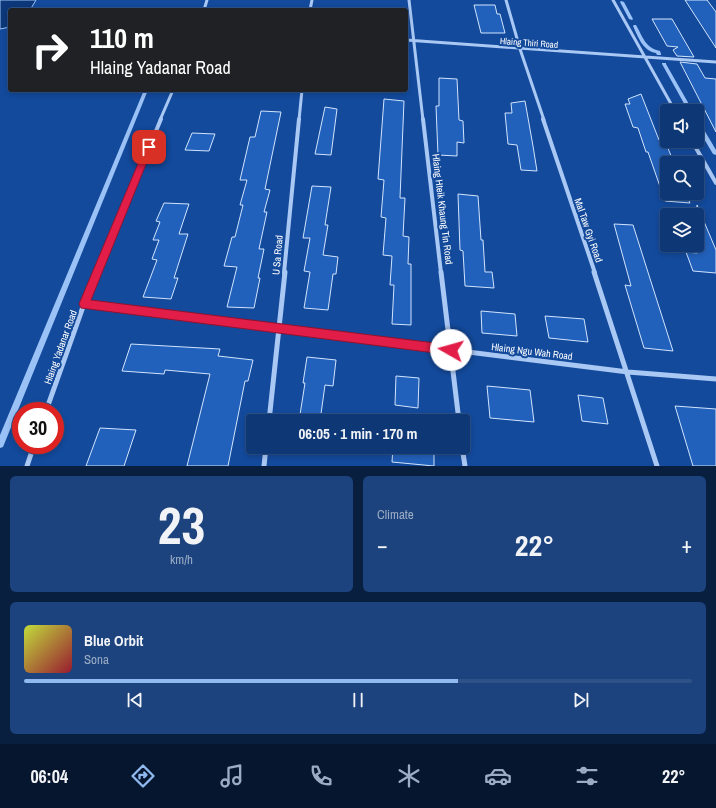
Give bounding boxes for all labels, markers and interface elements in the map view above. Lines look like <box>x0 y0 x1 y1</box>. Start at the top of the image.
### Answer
text: 110 m <box>90 19 154 57</box>
icon: right <box>24 24 76 76</box>
street label: Hlaing Thiri Road <box>500 35 558 51</box>
text: Hlaing Yadanar Road <box>90 55 231 80</box>
map controls <box>660 104 704 252</box>
button: sound <box>660 104 704 148</box>
pin <box>132 130 166 164</box>
icon: arrive <box>138 136 160 158</box>
street label: Hlaing Hteik Khaung Tin Road <box>429 153 456 265</box>
button: search <box>660 156 704 200</box>
street label: Mal Taw Gyi Road <box>571 196 606 264</box>
button: layers <box>660 208 704 252</box>
street label: U Sa Road <box>269 234 286 276</box>
street label: Hlaing Yadanar Road <box>41 308 80 386</box>
position arrow <box>430 329 472 371</box>
street label: Hlaing Ngu Wah Road <box>491 340 573 363</box>
speed limit sign: 30 <box>12 402 64 454</box>
text: 06:05 · 1 min · 170 m <box>299 423 417 444</box>
text: 23 <box>158 490 205 560</box>
text: Climate <box>377 506 414 523</box>
text: 22° <box>515 525 554 565</box>
text: − <box>377 530 388 560</box>
text: + <box>681 530 692 560</box>
text: km/h <box>170 551 193 568</box>
text: Blue Orbit <box>84 630 143 651</box>
text: Sona <box>84 651 109 668</box>
icon: previous <box>124 689 146 711</box>
icon: pause <box>347 689 369 711</box>
icon: next <box>570 689 592 711</box>
icon: directions <box>129 762 157 790</box>
icon: music <box>218 762 246 790</box>
icon: phone <box>307 762 335 790</box>
icon: climate <box>395 762 423 790</box>
icon: car <box>484 762 512 790</box>
icon: filters <box>573 762 601 790</box>
text: 06:04 <box>30 764 68 789</box>
text: 22° <box>662 764 686 789</box>

